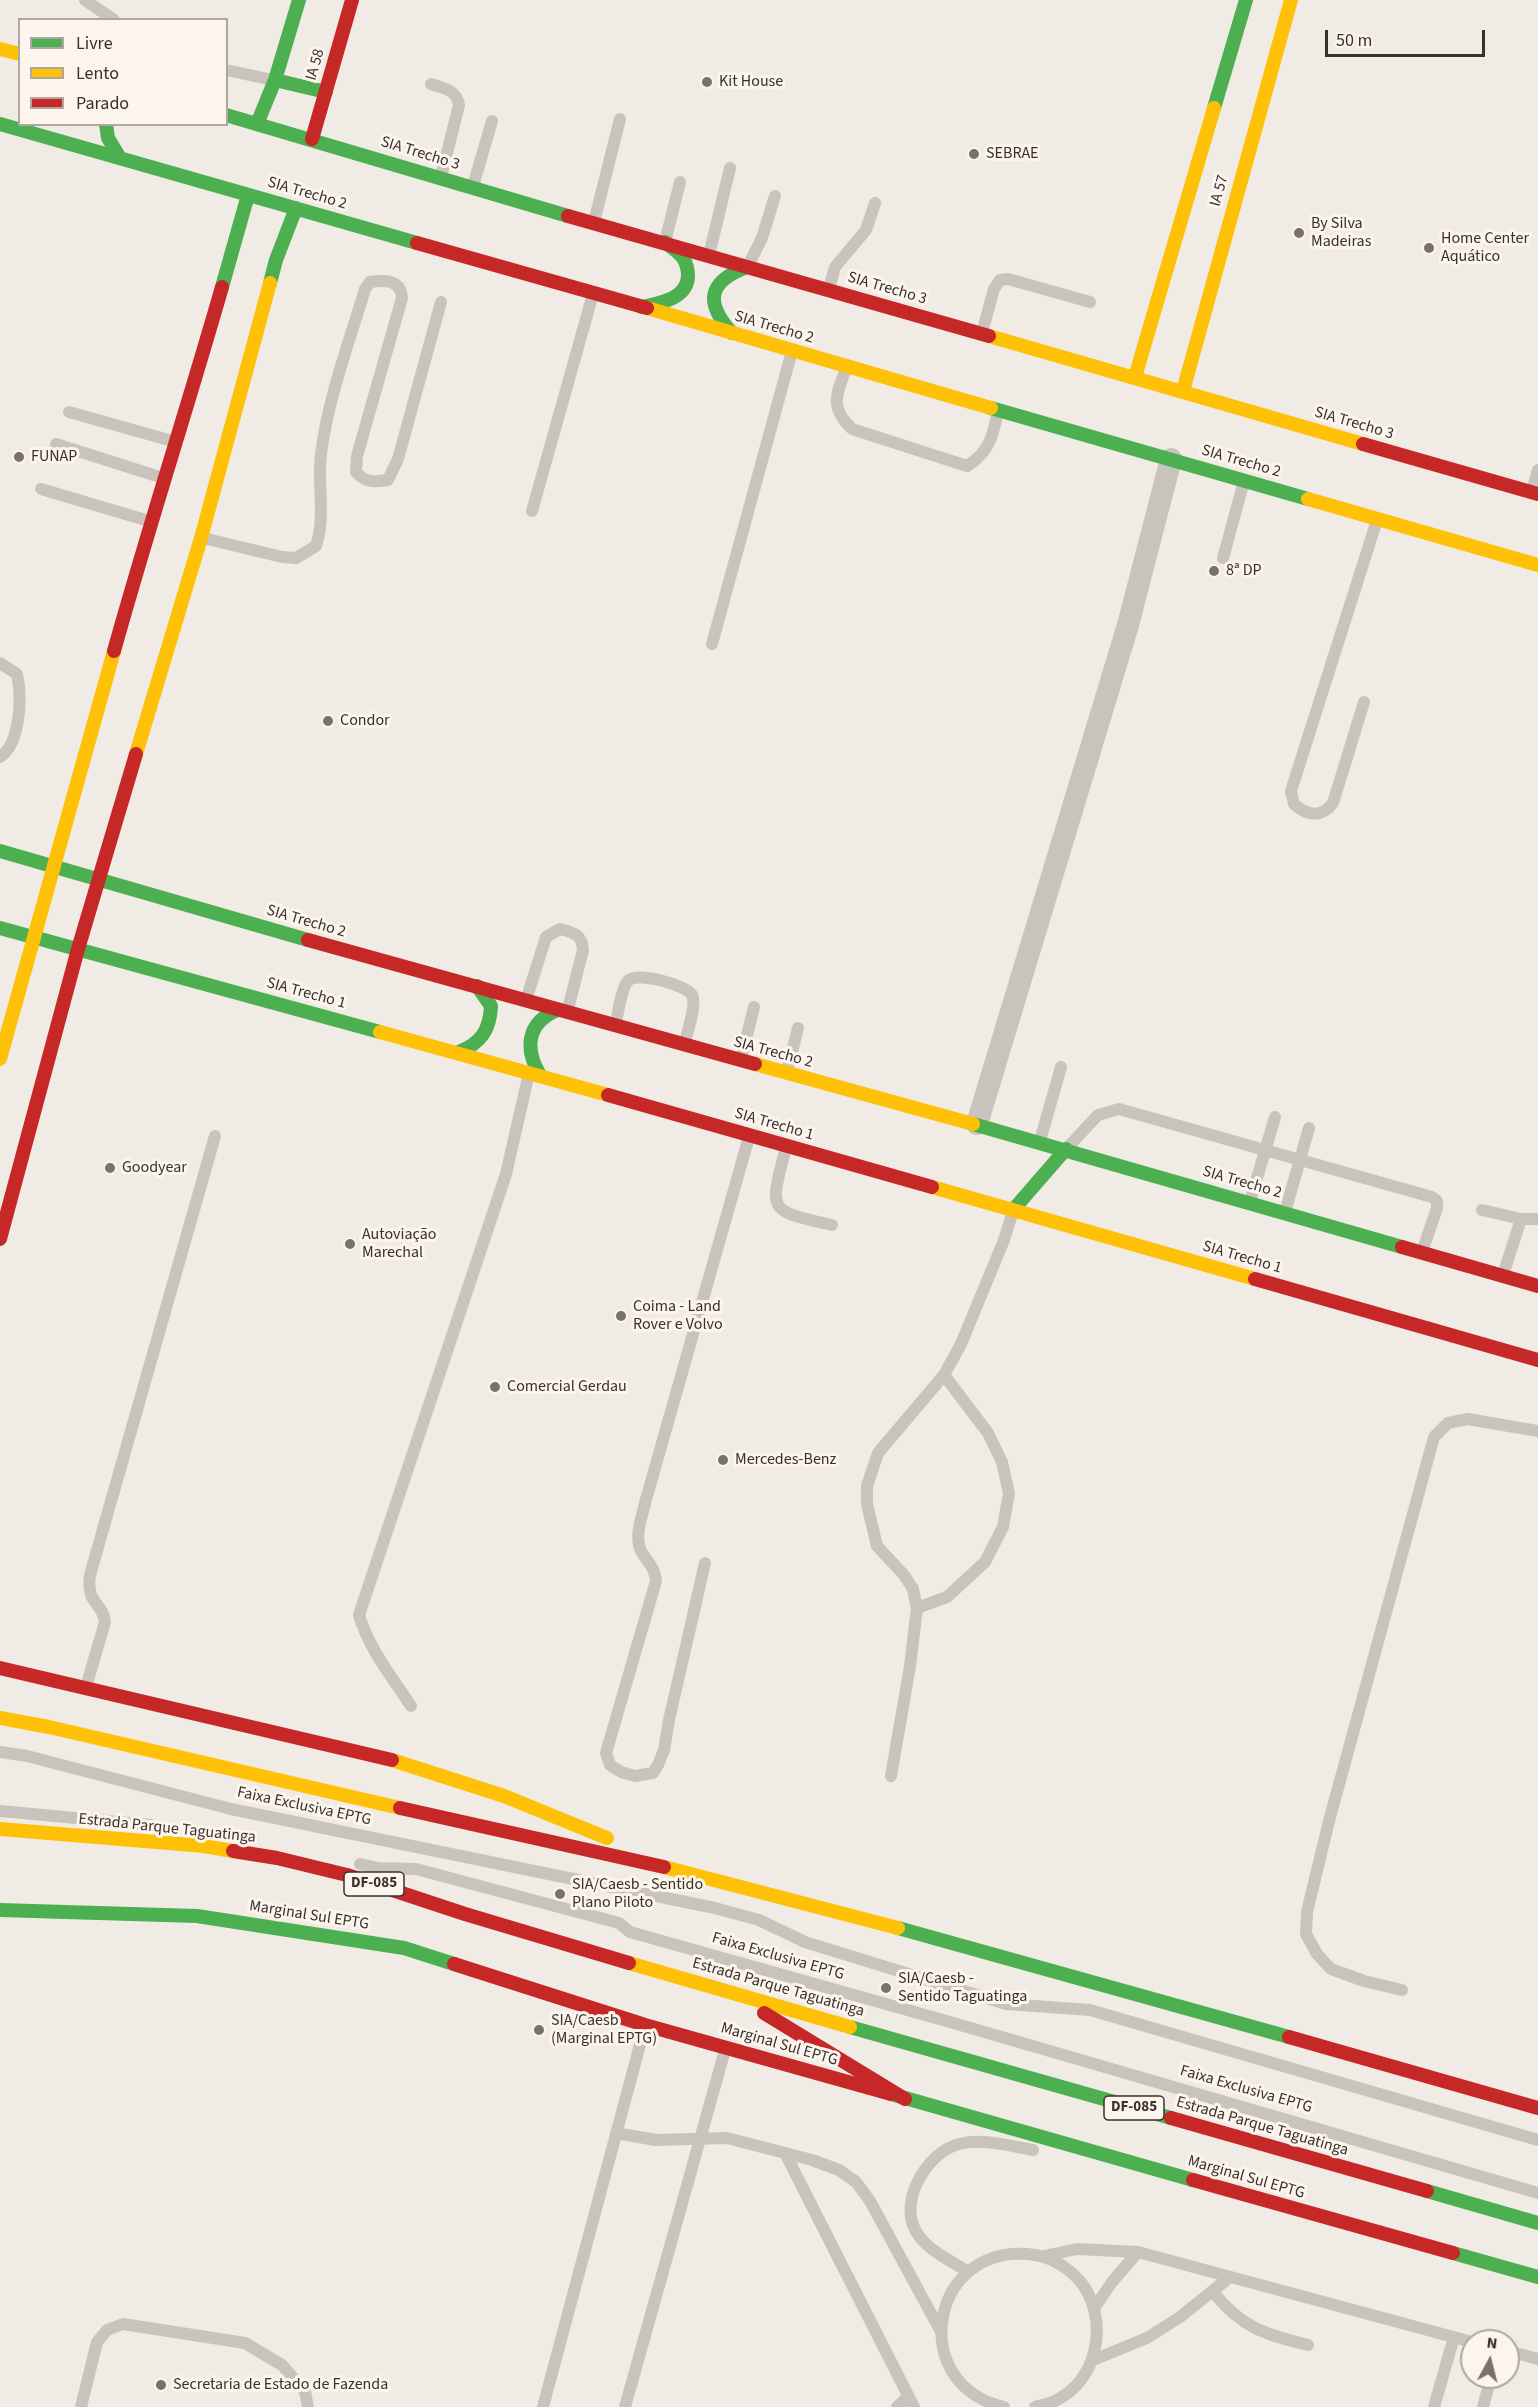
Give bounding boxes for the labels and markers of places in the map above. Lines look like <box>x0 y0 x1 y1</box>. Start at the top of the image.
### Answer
place label: Kit House <box>719 72 783 92</box>
marker: Kit House <box>700 75 714 89</box>
place label: SEBRAE <box>986 144 1039 164</box>
marker: SEBRAE <box>967 147 981 161</box>
place label: By Silva Madeiras <box>1311 214 1371 252</box>
marker: By Silva Madeiras <box>1292 226 1306 240</box>
place label: Home Center Aquático <box>1441 229 1529 267</box>
marker: Home Center Aquático <box>1422 241 1436 255</box>
place label: FUNAP <box>31 447 77 467</box>
marker: FUNAP <box>12 450 26 464</box>
place label: 8ª DP <box>1226 561 1262 581</box>
marker: 8ª DP <box>1207 564 1221 578</box>
place label: Condor <box>340 711 390 731</box>
marker: Condor <box>321 714 335 728</box>
place label: Goodyear <box>122 1158 187 1178</box>
marker: Goodyear <box>103 1161 117 1175</box>
place label: Autoviação Marechal <box>362 1225 436 1263</box>
marker: Autoviação Marechal <box>343 1237 357 1251</box>
place label: Coima - Land Rover e Volvo <box>633 1297 723 1335</box>
marker: Coima - Land Rover e Volvo <box>614 1309 628 1323</box>
place label: Comercial Gerdau <box>507 1377 627 1397</box>
marker: Comercial Gerdau <box>488 1380 502 1394</box>
place label: Mercedes-Benz <box>735 1450 836 1470</box>
marker: Mercedes-Benz <box>716 1453 730 1467</box>
place label: SIA/Caesb - Sentido Plano Piloto <box>572 1875 703 1913</box>
marker: SIA/Caesb - Sentido Plano Piloto <box>553 1887 567 1901</box>
place label: SIA/Caesb - Sentido Taguatinga <box>898 1969 1027 2007</box>
marker: SIA/Caesb - Sentido Taguatinga <box>879 1981 893 1995</box>
place label: SIA/Caesb (Marginal EPTG) <box>551 2011 657 2049</box>
marker: SIA/Caesb (Marginal EPTG) <box>532 2023 546 2037</box>
place label: Secretaria de Estado de Fazenda <box>173 2375 388 2395</box>
marker: Secretaria de Estado de Fazenda <box>154 2378 168 2392</box>

